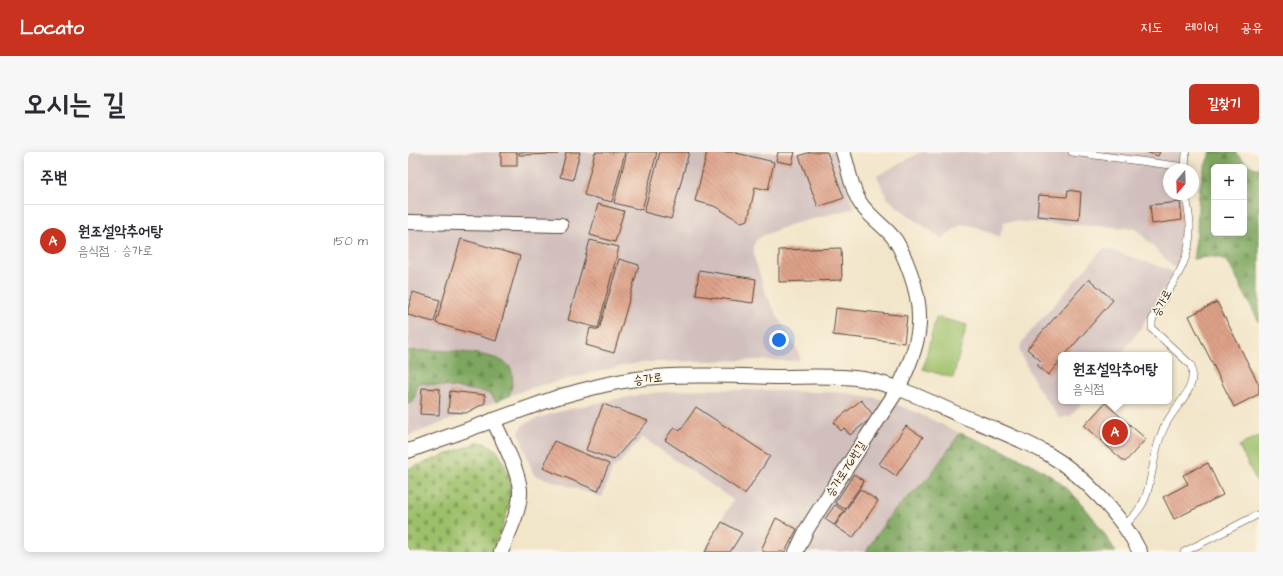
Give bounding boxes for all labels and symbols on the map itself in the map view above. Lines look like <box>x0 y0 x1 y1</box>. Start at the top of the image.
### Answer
north arrow <box>1163 164 1199 200</box>
street label: 승가로 <box>1148 286 1176 320</box>
your location <box>769 330 789 350</box>
street label: 승가로 <box>633 369 663 389</box>
pin: A <box>1102 417 1128 447</box>
street label: 승가로76번길 <box>822 438 871 500</box>

